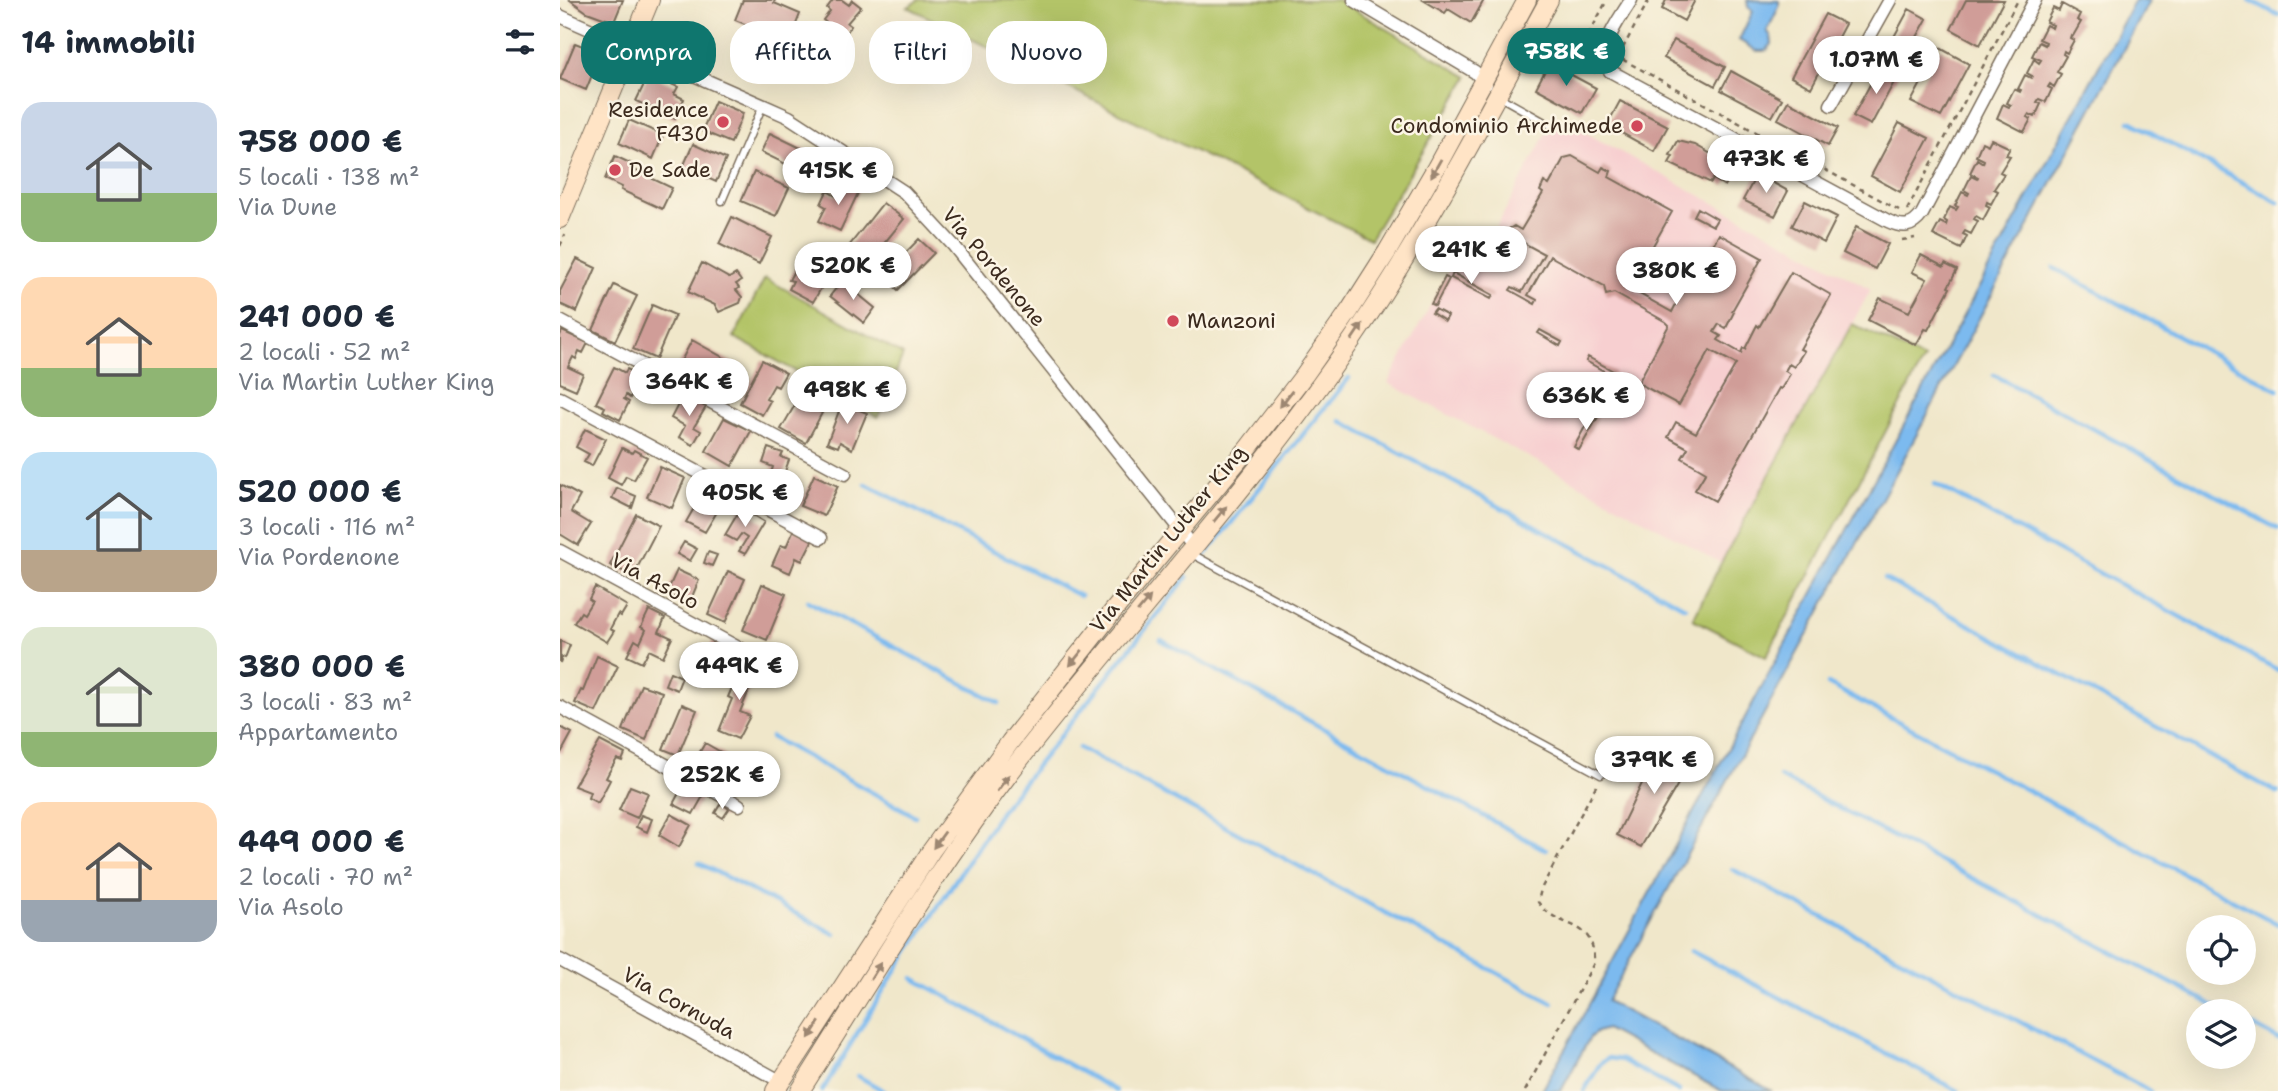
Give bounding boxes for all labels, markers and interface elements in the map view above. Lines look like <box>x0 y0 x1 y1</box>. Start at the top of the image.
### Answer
chip: Compra <box>581 21 716 84</box>
chip: Affitta <box>730 21 855 84</box>
chip: Filtri <box>869 21 972 84</box>
chip: Nuovo <box>986 21 1107 84</box>
text: 14 immobili <box>21 22 196 63</box>
icon: filters <box>501 23 539 61</box>
pin: 758K € <box>1509 28 1623 88</box>
text: 758K € <box>1523 36 1609 66</box>
pin: 1.07M € <box>1811 36 1941 96</box>
text: 1.07M € <box>1829 44 1923 74</box>
place label: Residence F430 <box>608 96 709 148</box>
place label: Condominio Archimede <box>1391 112 1623 140</box>
marker: Residence F430 <box>715 114 731 130</box>
marker: Condominio Archimede <box>1629 118 1645 134</box>
text: 758 000 € <box>238 121 402 162</box>
icon: home <box>77 130 161 214</box>
pin: 473K € <box>1709 136 1823 195</box>
text: 473K € <box>1723 143 1809 173</box>
pin: 415K € <box>781 148 895 207</box>
text: 415K € <box>798 155 878 185</box>
place label: De Sade <box>629 156 711 184</box>
one-way arrow <box>1430 158 1442 177</box>
text: 5 locali · 138 m² <box>238 162 420 192</box>
marker: De Sade <box>607 162 623 178</box>
text: Via Dune <box>238 192 337 222</box>
street label: Via Pordenone <box>936 201 1052 333</box>
pin: 241K € <box>1414 226 1528 286</box>
text: 241K € <box>1431 234 1511 264</box>
pin: 520K € <box>796 243 910 302</box>
pin: 380K € <box>1619 247 1733 307</box>
text: 520K € <box>810 250 896 280</box>
text: 380K € <box>1632 255 1720 285</box>
text: 241 000 € <box>238 296 395 337</box>
icon: home <box>77 305 161 389</box>
place label: Manzoni <box>1187 307 1276 335</box>
marker: Manzoni <box>1165 313 1181 329</box>
one-way arrow <box>1350 323 1364 341</box>
text: 2 locali · 52 m² <box>238 337 410 367</box>
pin: 364K € <box>632 358 746 418</box>
text: 364K € <box>645 366 733 396</box>
pin: 498K € <box>790 366 904 426</box>
text: Via Martin Luther King <box>238 367 494 397</box>
pin: 636K € <box>1529 372 1643 432</box>
text: 498K € <box>803 374 891 404</box>
text: 636K € <box>1542 380 1630 410</box>
one-way arrow <box>1279 390 1293 409</box>
street label: Via Martin Luther King <box>1083 439 1253 639</box>
pin: 405K € <box>688 470 802 529</box>
text: 520 000 € <box>238 471 402 512</box>
text: 405K € <box>702 477 788 507</box>
icon: home <box>77 480 161 564</box>
one-way arrow <box>1212 505 1227 522</box>
text: 3 locali · 116 m² <box>238 512 415 542</box>
text: Via Pordenone <box>238 542 400 572</box>
street label: Via Asolo <box>606 546 704 616</box>
one-way arrow <box>1136 596 1151 613</box>
pin: 449K € <box>682 642 796 702</box>
text: 380 000 € <box>238 646 405 687</box>
one-way arrow <box>1068 649 1083 667</box>
text: 449K € <box>695 650 783 680</box>
icon: home <box>77 655 161 739</box>
text: 3 locali · 83 m² <box>238 687 412 717</box>
text: Appartamento <box>238 717 398 747</box>
pin: 379K € <box>1597 736 1711 796</box>
text: 379K € <box>1611 744 1697 774</box>
pin: 252K € <box>665 752 779 811</box>
text: 252K € <box>679 759 765 789</box>
one-way arrow <box>996 774 1010 792</box>
text: 449 000 € <box>238 821 405 862</box>
icon: home <box>77 830 161 914</box>
one-way arrow <box>932 831 946 849</box>
text: 2 locali · 70 m² <box>238 862 413 892</box>
text: Via Asolo <box>238 892 344 922</box>
map controls <box>2186 915 2256 1069</box>
button: locate <box>2186 915 2256 985</box>
street label: Via Cornuda <box>617 960 741 1046</box>
one-way arrow <box>869 962 882 981</box>
button: layers <box>2186 999 2256 1069</box>
one-way arrow <box>807 1020 820 1040</box>

